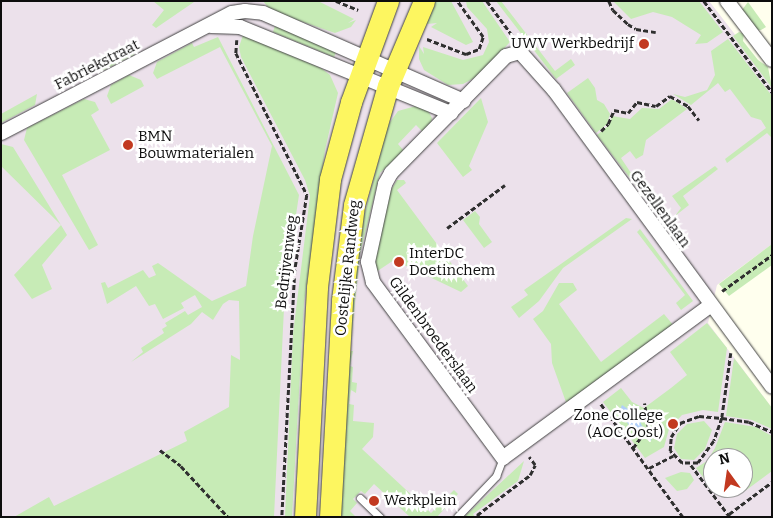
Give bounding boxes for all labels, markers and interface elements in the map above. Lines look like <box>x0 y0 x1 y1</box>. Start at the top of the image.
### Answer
place label: UWV Werkbedrijf <box>511 35 634 53</box>
street label: Fabriekstraat <box>52 36 142 94</box>
marker: UWV Werkbedrijf <box>638 38 650 50</box>
place label: BMN Bouwmaterialen <box>138 127 254 162</box>
marker: BMN Bouwmaterialen <box>122 139 134 151</box>
street label: Gezellenlaan <box>626 167 694 251</box>
street label: Oostelijke Randweg <box>332 199 364 337</box>
street label: Bedrijvenweg <box>272 214 302 310</box>
place label: InterDC Doetinchem <box>409 244 495 279</box>
marker: InterDC Doetinchem <box>393 256 405 268</box>
street label: Gildenbroederslaan <box>385 273 481 397</box>
place label: Zone College (AOC Oost) <box>573 406 663 441</box>
marker: Zone College (AOC Oost) <box>667 418 679 430</box>
north arrow <box>703 448 753 498</box>
text: N <box>717 449 732 468</box>
place label: Werkplein <box>384 492 457 510</box>
marker: Werkplein <box>368 495 380 507</box>

